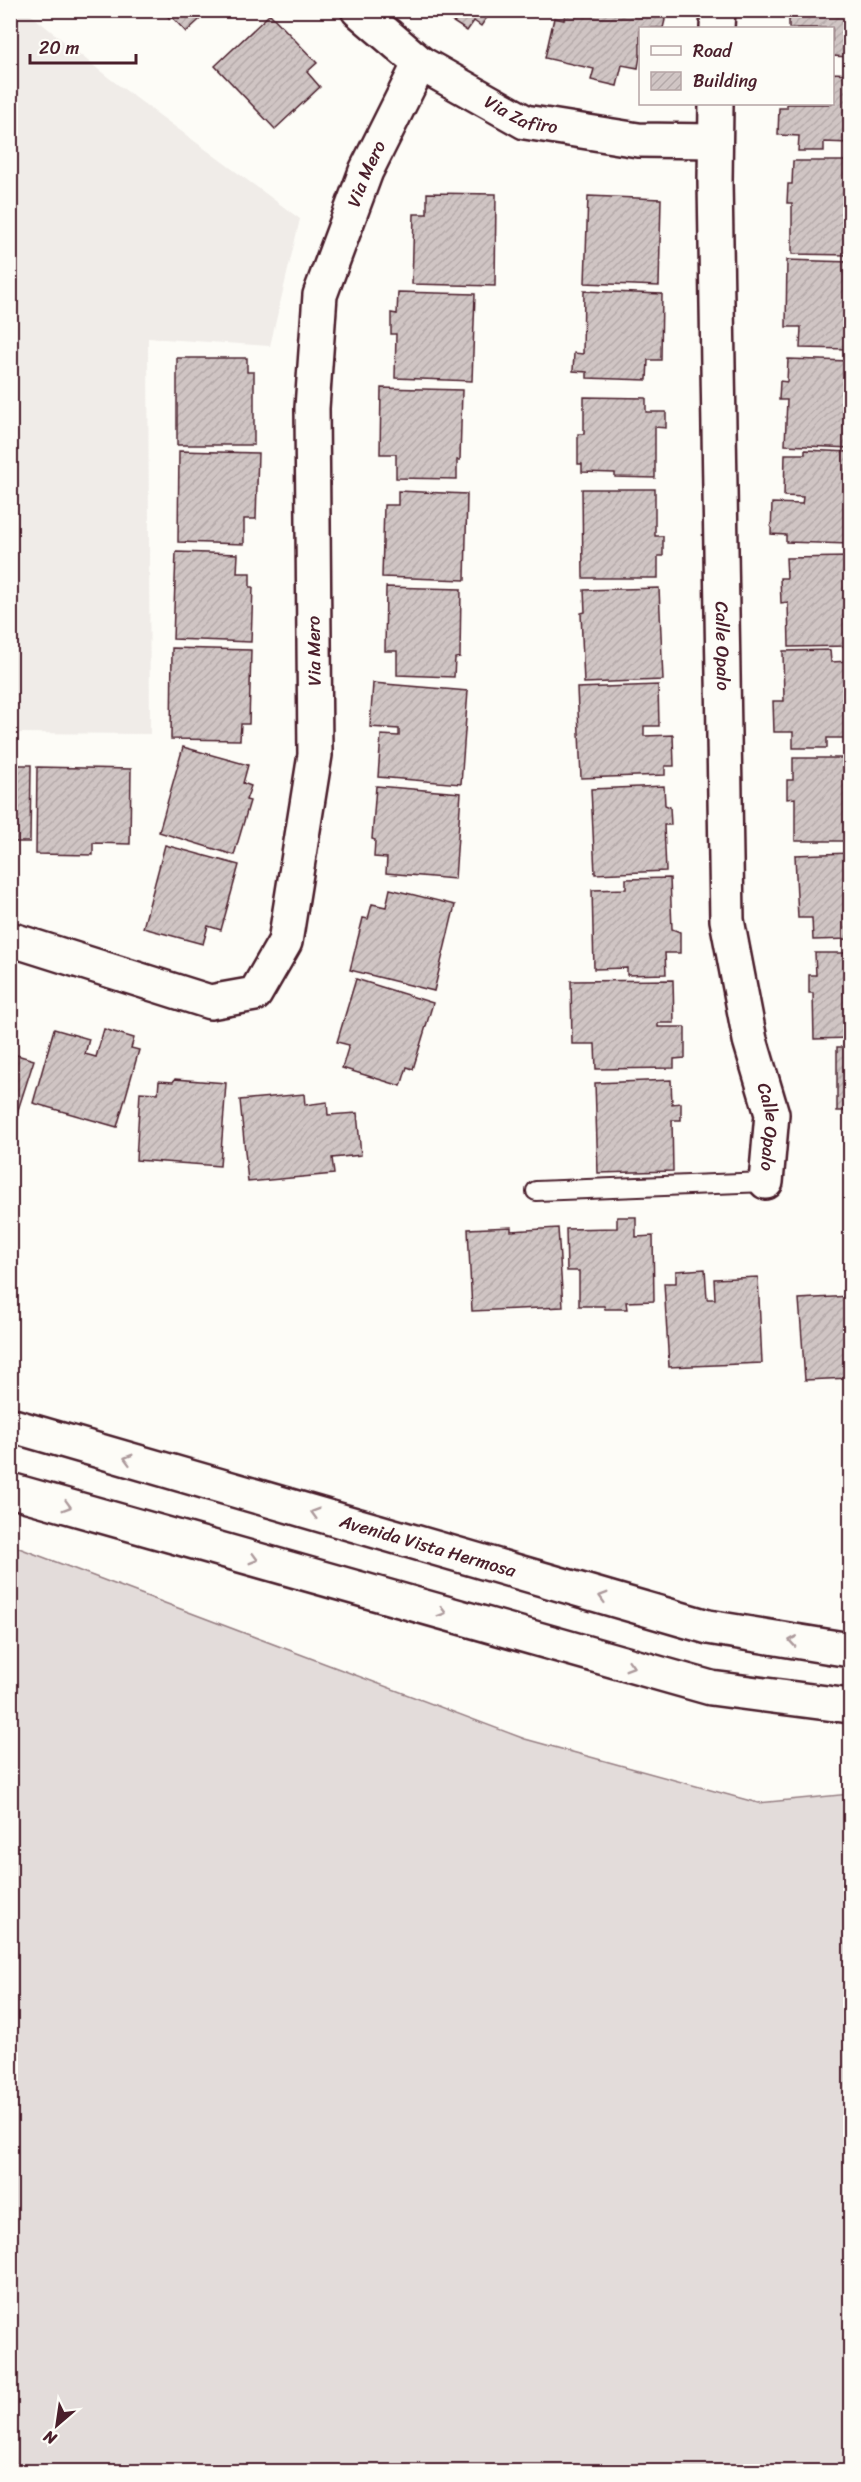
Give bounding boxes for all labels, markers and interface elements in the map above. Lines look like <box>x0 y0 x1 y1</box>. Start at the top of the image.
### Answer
scale bar <box>30 27 136 65</box>
legend <box>639 27 834 105</box>
text: 20 m <box>39 32 79 64</box>
text: Road <box>693 35 733 67</box>
text: Building <box>693 65 757 97</box>
street label: Via Zafiro <box>478 86 560 143</box>
street label: Via Mero <box>338 135 395 212</box>
street label: Calle Opalo <box>706 601 739 691</box>
street label: Via Mero <box>297 616 331 686</box>
street label: Calle Opalo <box>748 1079 788 1172</box>
one-way arrow <box>123 1454 134 1466</box>
one-way arrow <box>61 1499 72 1511</box>
street label: Avenida Vista Hermosa <box>335 1505 521 1587</box>
one-way arrow <box>310 1508 321 1520</box>
one-way arrow <box>249 1552 259 1564</box>
one-way arrow <box>598 1592 609 1604</box>
one-way arrow <box>437 1605 447 1618</box>
one-way arrow <box>788 1635 797 1647</box>
one-way arrow <box>625 1658 635 1671</box>
north arrow <box>27 2395 87 2455</box>
text: N <box>37 2422 63 2454</box>

